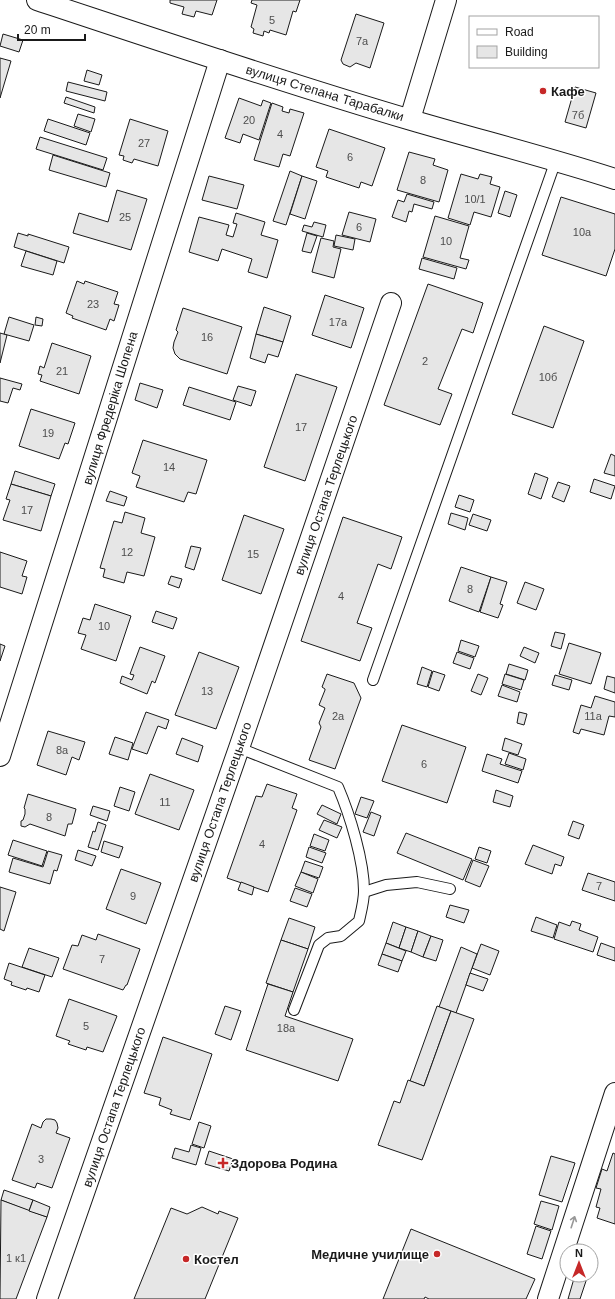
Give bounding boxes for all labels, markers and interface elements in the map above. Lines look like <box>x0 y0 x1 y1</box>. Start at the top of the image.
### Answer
house number: 5 <box>269 14 275 26</box>
scale bar <box>18 16 85 42</box>
legend <box>469 16 599 68</box>
text: 20 m <box>24 23 51 37</box>
text: Road <box>505 25 534 39</box>
house number: 7а <box>356 35 369 47</box>
text: Building <box>505 45 548 59</box>
street label: вулиця Степана Тарабалки <box>244 62 406 124</box>
place label: Кафе <box>551 84 585 99</box>
marker: Кафе <box>538 86 548 96</box>
house number: 7б <box>572 109 584 121</box>
house number: 20 <box>243 114 255 126</box>
house number: 4 <box>277 128 283 140</box>
house number: 27 <box>138 137 150 149</box>
house number: 6 <box>347 151 353 163</box>
house number: 8 <box>420 174 426 186</box>
house number: 10/1 <box>464 193 486 205</box>
house number: 25 <box>119 211 131 223</box>
house number: 6 <box>356 221 362 233</box>
house number: 10а <box>573 226 592 238</box>
house number: 10 <box>440 235 452 247</box>
house number: 23 <box>87 298 99 310</box>
house number: 17а <box>329 316 348 328</box>
street label: вулиця Фредеріка Шопена <box>80 329 141 486</box>
house number: 16 <box>201 331 213 343</box>
house number: 2 <box>422 355 428 367</box>
house number: 21 <box>56 365 68 377</box>
house number: 10б <box>539 371 557 383</box>
street label: вулиця Остапа Терлецького <box>292 413 360 577</box>
house number: 17 <box>295 421 307 433</box>
house number: 19 <box>42 427 54 439</box>
house number: 14 <box>163 461 175 473</box>
house number: 17 <box>21 504 33 516</box>
house number: 12 <box>121 546 133 558</box>
house number: 15 <box>247 548 259 560</box>
house number: 8 <box>467 583 473 595</box>
house number: 4 <box>338 590 344 602</box>
house number: 10 <box>98 620 110 632</box>
house number: 13 <box>201 685 213 697</box>
house number: 2а <box>332 710 345 722</box>
house number: 11а <box>584 710 603 722</box>
street label: вулиця Остапа Терлецького <box>186 720 254 884</box>
house number: 8а <box>56 744 69 756</box>
house number: 6 <box>421 758 427 770</box>
house number: 11 <box>159 796 171 808</box>
house number: 8 <box>46 811 52 823</box>
house number: 4 <box>259 838 265 850</box>
house number: 7 <box>596 880 602 892</box>
house number: 9 <box>130 890 136 902</box>
house number: 7 <box>99 953 105 965</box>
house number: 5 <box>83 1020 89 1032</box>
house number: 18а <box>277 1022 296 1034</box>
street label: вулиця Остапа Терлецького <box>80 1025 148 1189</box>
house number: 3 <box>38 1153 44 1165</box>
place label: Здорова Родина <box>231 1156 338 1171</box>
marker: Здорова Родина <box>218 1158 228 1168</box>
one-way arrow <box>570 1216 577 1229</box>
north arrow <box>559 1243 599 1283</box>
place label: Медичне училище <box>311 1247 429 1262</box>
text: N <box>575 1247 583 1259</box>
marker: Медичне училище <box>432 1249 442 1259</box>
house number: 1 к1 <box>6 1252 26 1264</box>
place label: Костел <box>194 1252 239 1267</box>
marker: Костел <box>181 1254 191 1264</box>

